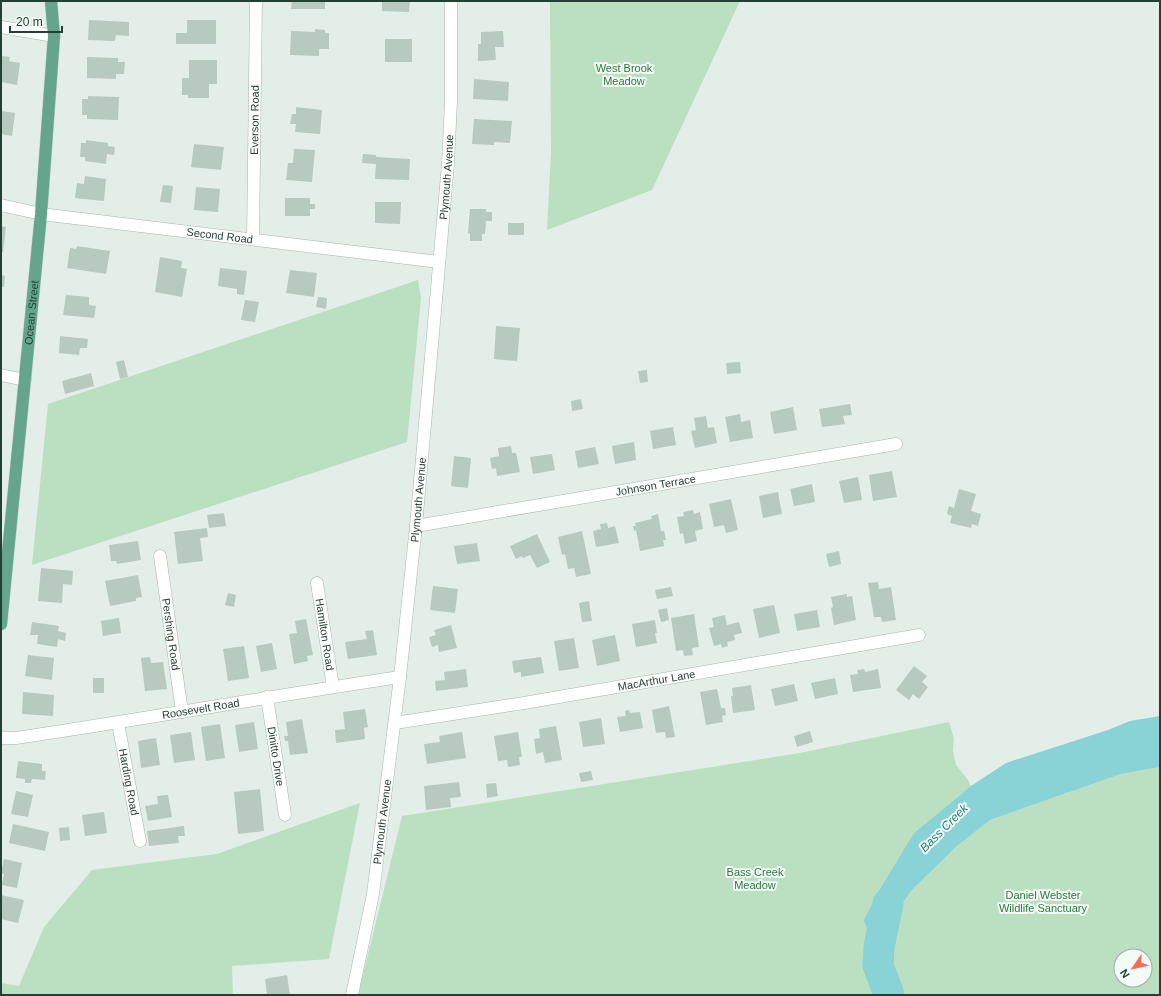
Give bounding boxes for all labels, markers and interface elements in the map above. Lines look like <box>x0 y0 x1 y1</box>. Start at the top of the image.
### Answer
scale bar <box>10 8 62 34</box>
text: 20 m <box>16 15 43 29</box>
park label: West Brook Meadow <box>596 62 653 87</box>
street label: Everson Road <box>248 85 261 155</box>
street label: Plymouth Avenue <box>437 134 455 220</box>
street label: Second Road <box>186 226 254 246</box>
street label: Ocean Street <box>22 280 41 345</box>
street label: Plymouth Avenue <box>408 457 428 543</box>
street label: Johnson Terrace <box>614 472 697 498</box>
street label: Pershing Road <box>160 597 182 671</box>
street label: Hamilton Road <box>313 597 336 671</box>
street label: MacArthur Lane <box>617 668 696 693</box>
street label: Roosevelt Road <box>161 696 240 721</box>
street label: Dinitto Drive <box>266 726 287 787</box>
street label: Harding Road <box>117 747 141 816</box>
street label: Plymouth Avenue <box>371 779 393 865</box>
water label: Bass Creek <box>917 800 972 855</box>
park label: Bass Creek Meadow <box>727 866 784 891</box>
park label: Daniel Webster Wildlife Sanctuary <box>999 889 1088 914</box>
north arrow <box>1113 948 1153 988</box>
text: N <box>1117 967 1132 980</box>

